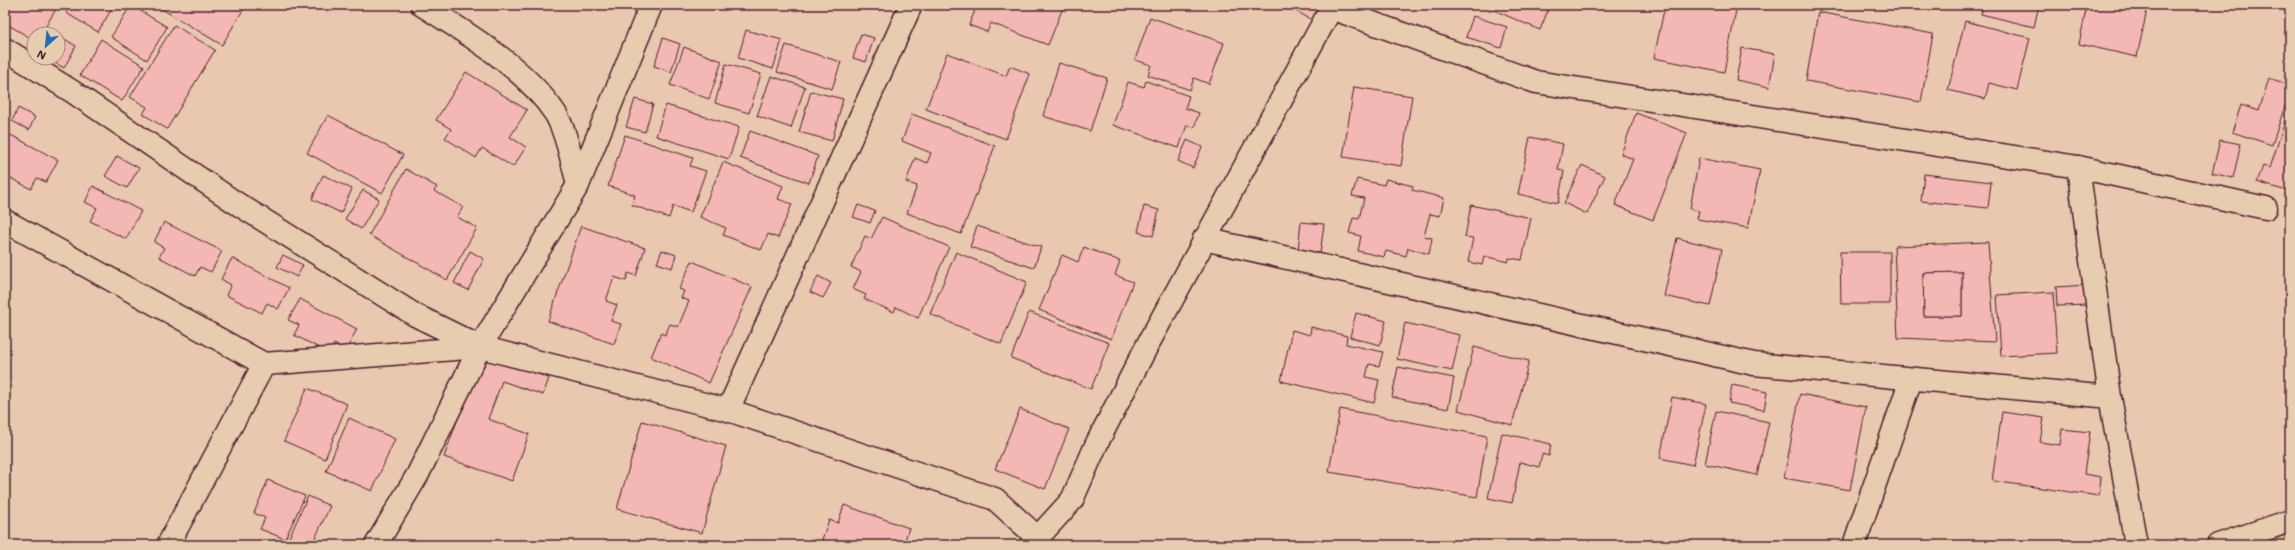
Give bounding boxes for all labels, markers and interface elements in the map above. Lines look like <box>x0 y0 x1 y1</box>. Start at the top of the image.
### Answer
north arrow <box>26 26 66 66</box>
text: N <box>34 47 48 64</box>

